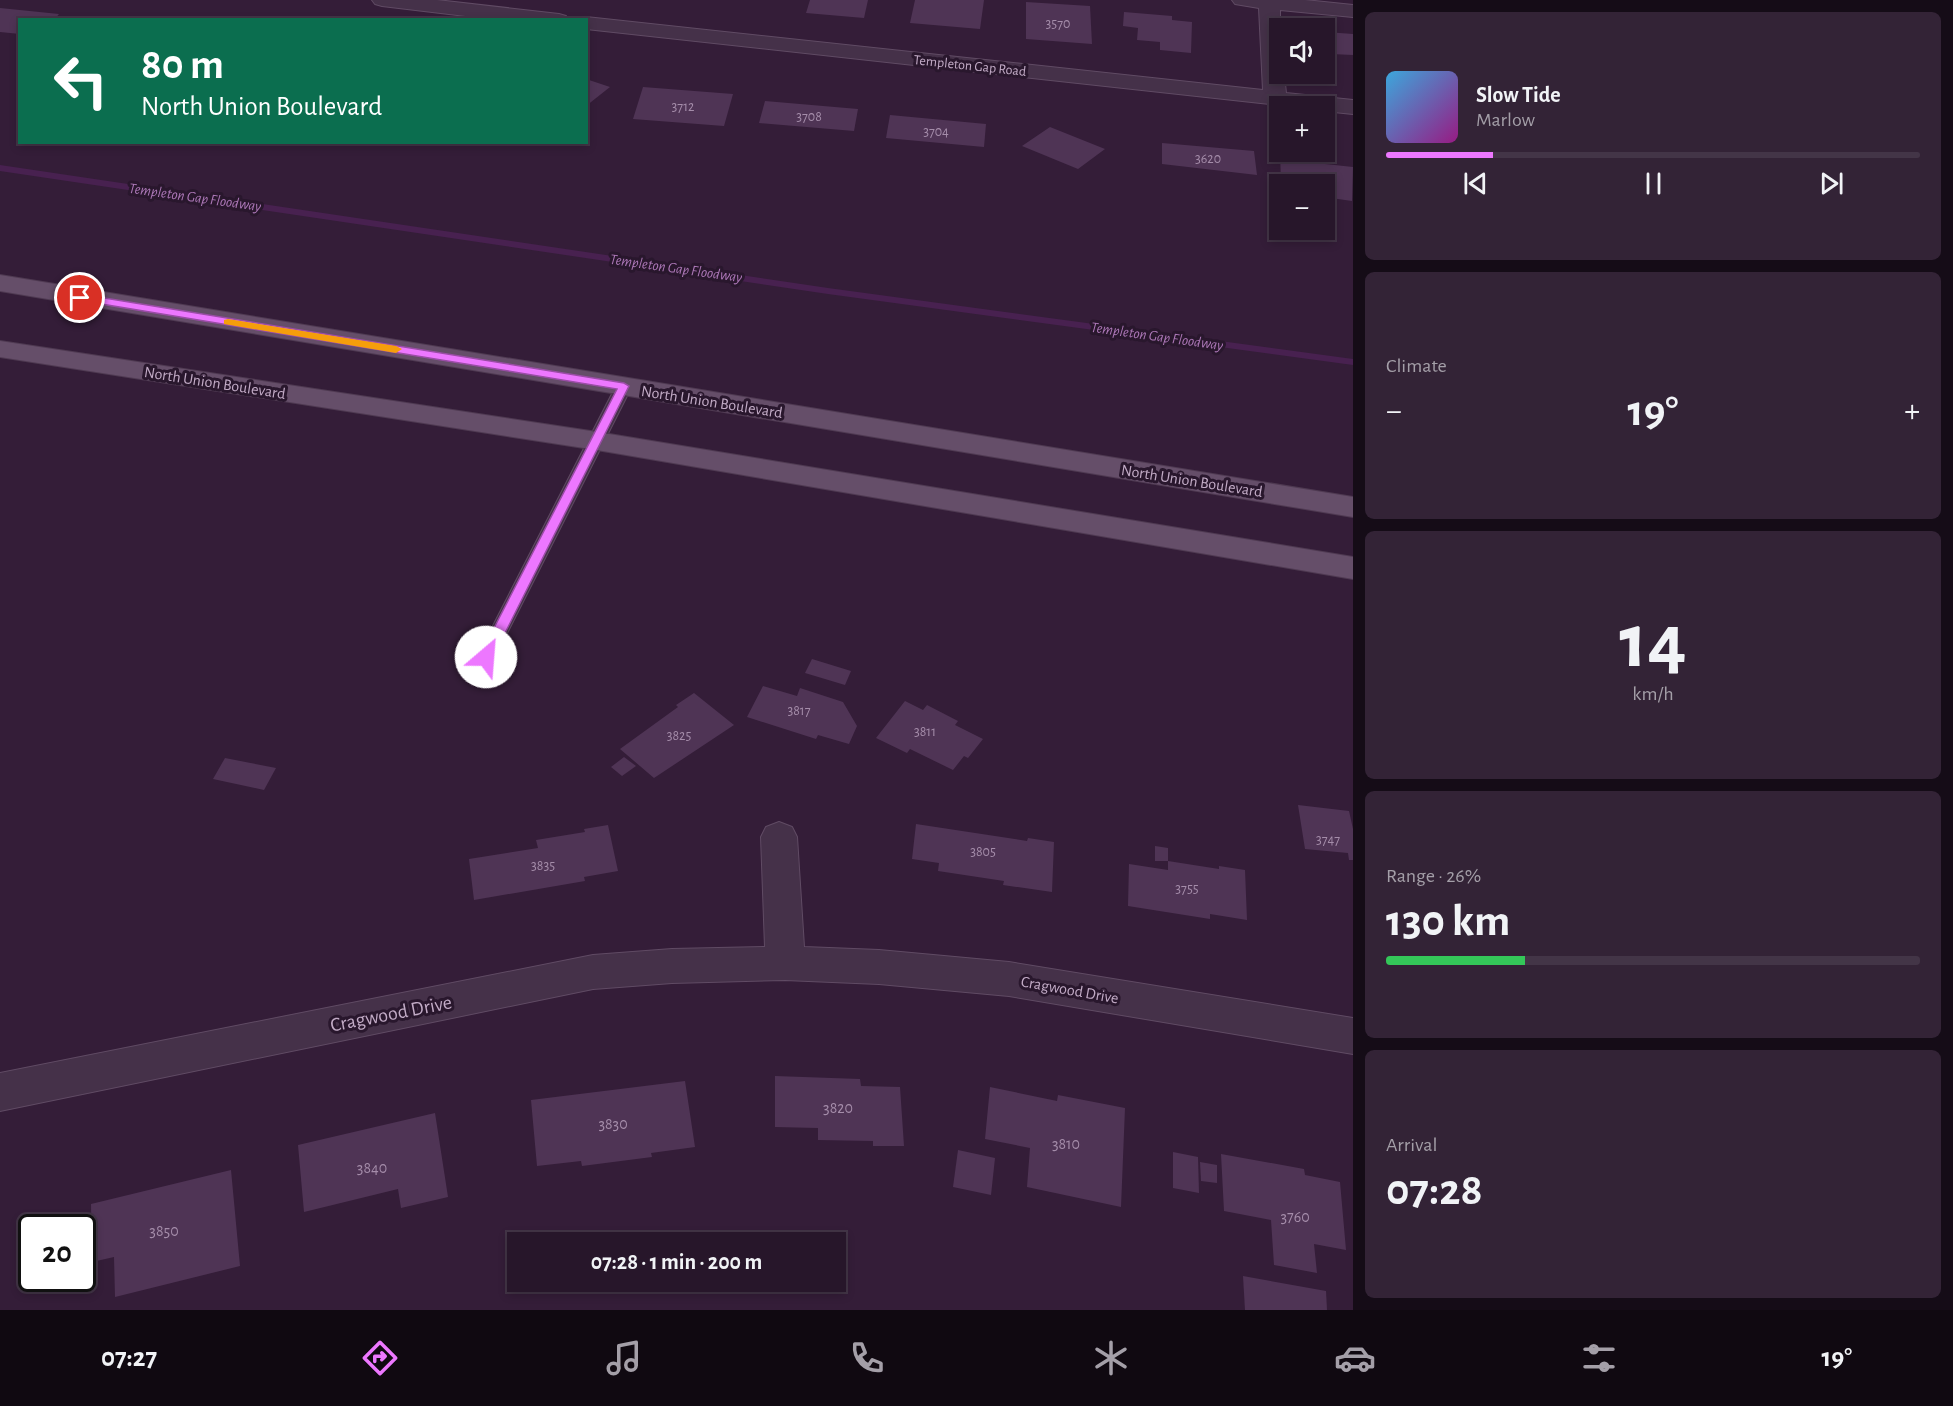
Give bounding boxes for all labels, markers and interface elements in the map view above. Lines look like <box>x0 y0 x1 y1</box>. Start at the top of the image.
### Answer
house number: 3570 <box>1046 17 1070 31</box>
map controls <box>1269 18 1335 240</box>
button: sound <box>1269 18 1335 84</box>
icon: left <box>42 42 120 120</box>
text: 80 m <box>141 44 224 86</box>
street label: Templeton Gap Road <box>913 53 1027 79</box>
text: Slow Tide <box>1476 84 1561 106</box>
text: North Union Boulevard <box>141 93 382 120</box>
button: + <box>1269 96 1335 162</box>
house number: 3712 <box>672 100 694 114</box>
house number: 3708 <box>796 110 822 124</box>
text: Marlow <box>1476 110 1535 130</box>
house number: 3704 <box>923 125 949 139</box>
house number: 3620 <box>1195 152 1221 166</box>
icon: previous <box>1459 167 1492 200</box>
icon: pause <box>1637 167 1670 200</box>
icon: next <box>1815 167 1848 200</box>
button: − <box>1269 174 1335 240</box>
water label: Templeton Gap Floodway <box>128 181 263 214</box>
water label: Templeton Gap Floodway <box>609 252 744 285</box>
pin <box>54 272 105 323</box>
icon: arrive <box>63 281 96 314</box>
water label: Templeton Gap Floodway <box>1090 320 1225 353</box>
text: Climate <box>1386 356 1447 376</box>
street label: North Union Boulevard <box>143 364 287 402</box>
street label: North Union Boulevard <box>640 383 784 421</box>
text: 19° <box>1627 389 1679 434</box>
text: − <box>1386 395 1402 428</box>
text: + <box>1904 395 1920 428</box>
street label: North Union Boulevard <box>1120 462 1264 500</box>
text: 14 <box>1619 604 1687 682</box>
position arrow <box>454 625 518 689</box>
text: km/h <box>1632 684 1674 704</box>
house number: 3817 <box>787 704 811 718</box>
house number: 3811 <box>914 725 936 739</box>
house number: 3825 <box>667 729 691 743</box>
house number: 3747 <box>1316 833 1340 847</box>
house number: 3805 <box>970 845 996 859</box>
house number: 3835 <box>531 859 555 873</box>
text: Range · 26% <box>1386 866 1481 886</box>
house number: 3755 <box>1175 882 1199 896</box>
text: 130 km <box>1386 899 1510 944</box>
street label: Cragwood Drive <box>1020 974 1120 1006</box>
street label: Cragwood Drive <box>329 992 454 1036</box>
house number: 3820 <box>823 1100 853 1116</box>
house number: 3830 <box>598 1116 628 1132</box>
text: Arrival <box>1386 1135 1437 1155</box>
house number: 3810 <box>1052 1136 1080 1152</box>
house number: 3840 <box>357 1160 387 1176</box>
text: 07:28 <box>1386 1168 1483 1213</box>
house number: 3760 <box>1280 1209 1310 1225</box>
speed limit sign: 20 <box>18 1214 96 1292</box>
house number: 3850 <box>149 1223 179 1239</box>
text: 07:28 · 1 min · 200 m <box>591 1251 762 1273</box>
icon: directions <box>359 1337 401 1379</box>
icon: music <box>603 1337 645 1379</box>
icon: phone <box>846 1337 888 1379</box>
icon: climate <box>1090 1337 1132 1379</box>
icon: car <box>1334 1337 1376 1379</box>
icon: filters <box>1578 1337 1620 1379</box>
text: 07:27 <box>101 1344 157 1371</box>
text: 19° <box>1821 1344 1852 1371</box>

